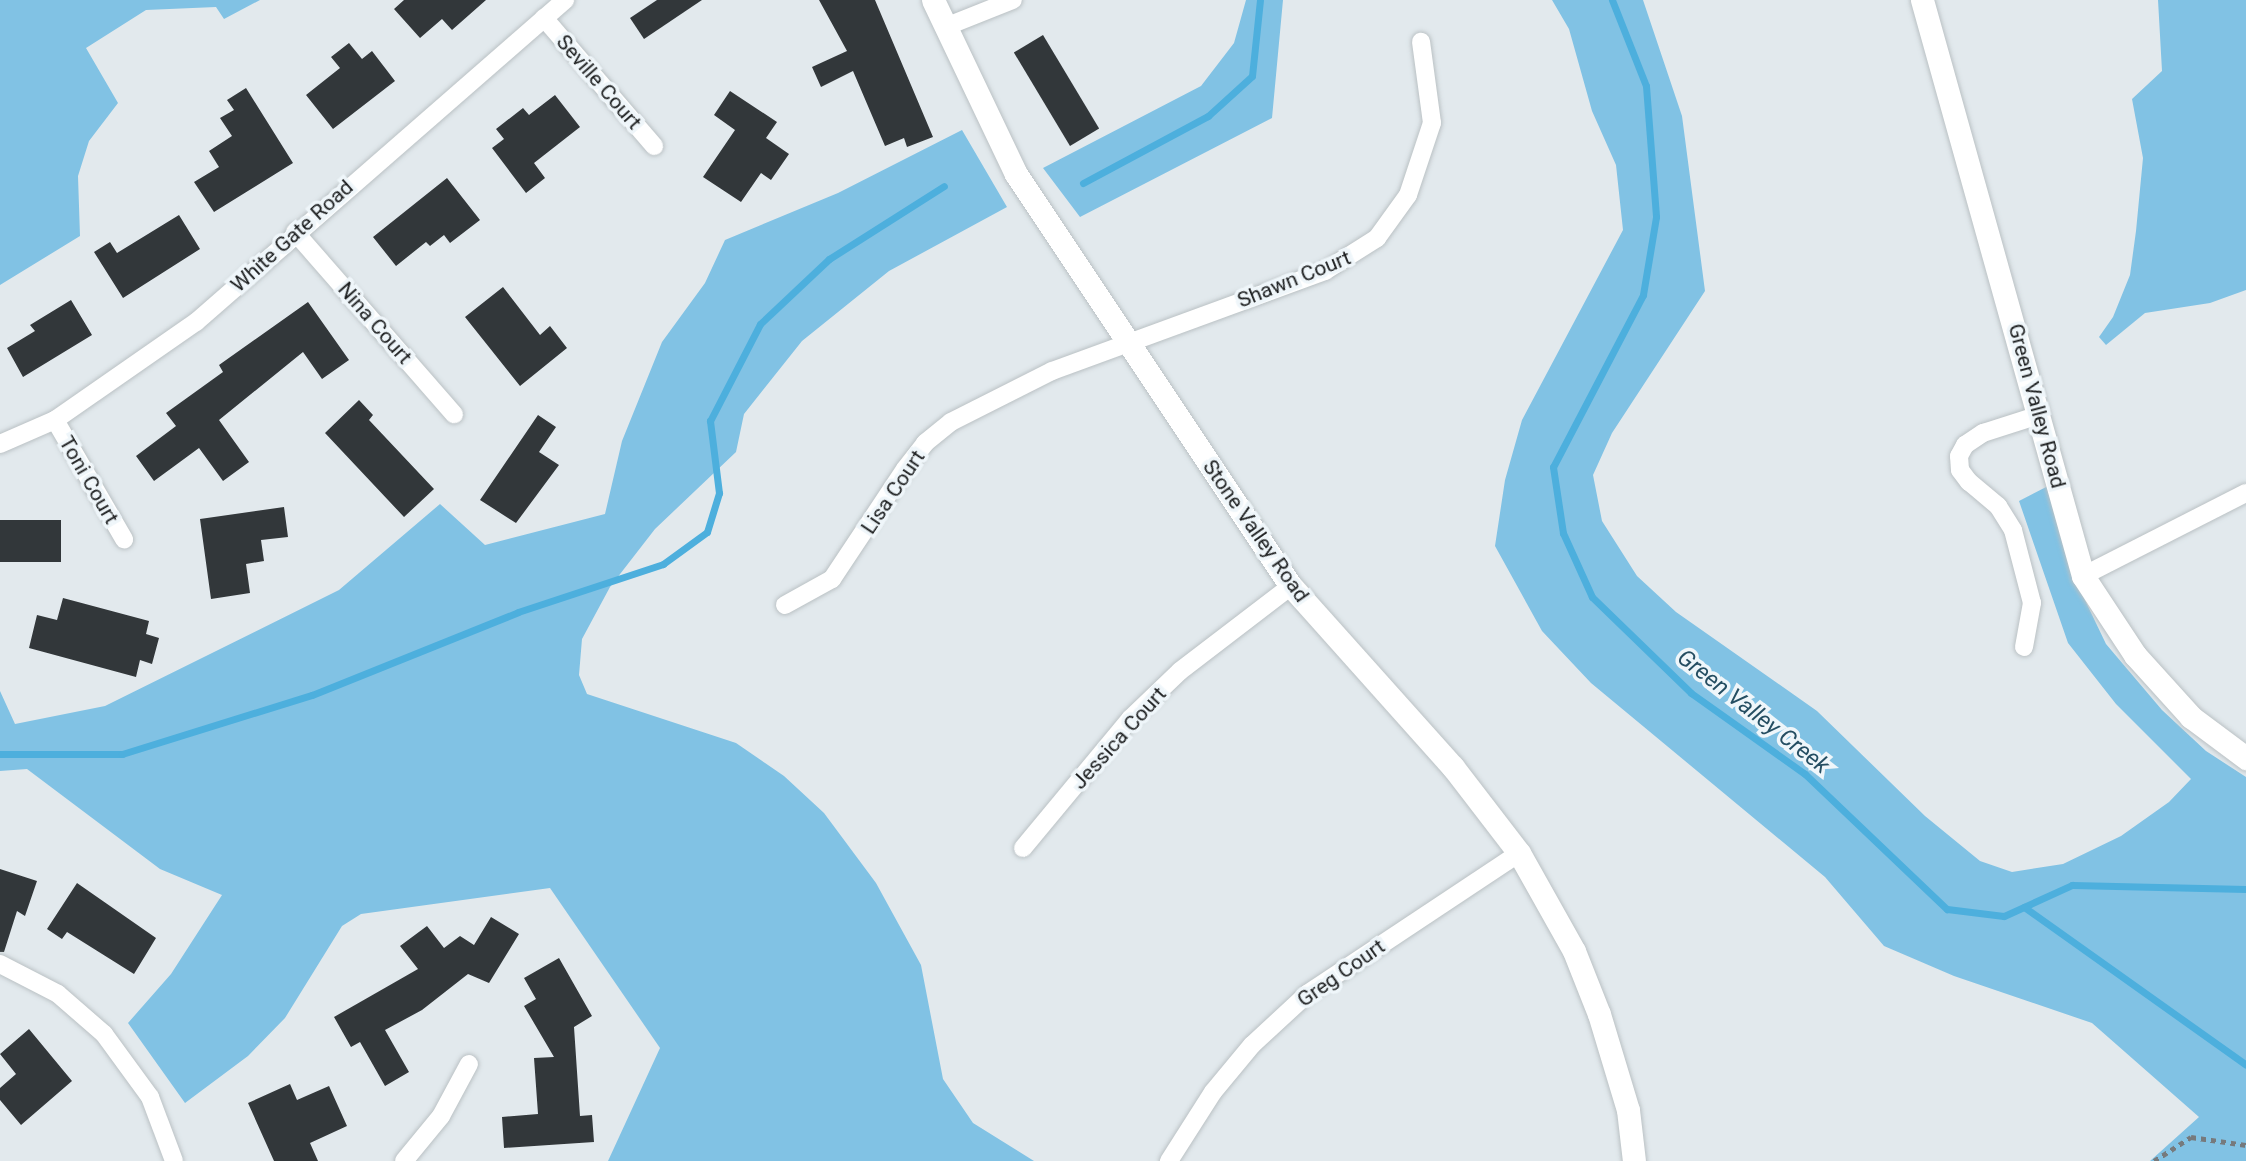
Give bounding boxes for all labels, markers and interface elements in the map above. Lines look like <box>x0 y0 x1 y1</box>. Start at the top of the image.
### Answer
street label: Seville Court <box>551 30 647 134</box>
street label: White Gate Road <box>226 175 358 297</box>
street label: Shawn Court <box>1234 245 1354 313</box>
street label: Nina Court <box>333 277 417 369</box>
street label: Green Valley Road <box>2003 321 2071 491</box>
street label: Toni Court <box>54 432 124 528</box>
street label: Lisa Court <box>856 445 930 539</box>
street label: Stone Valley Road <box>1198 455 1314 607</box>
water label: Green Valley Creek <box>1671 644 1835 780</box>
street label: Jessica Court <box>1067 682 1171 794</box>
street label: Greg Court <box>1292 934 1390 1012</box>

